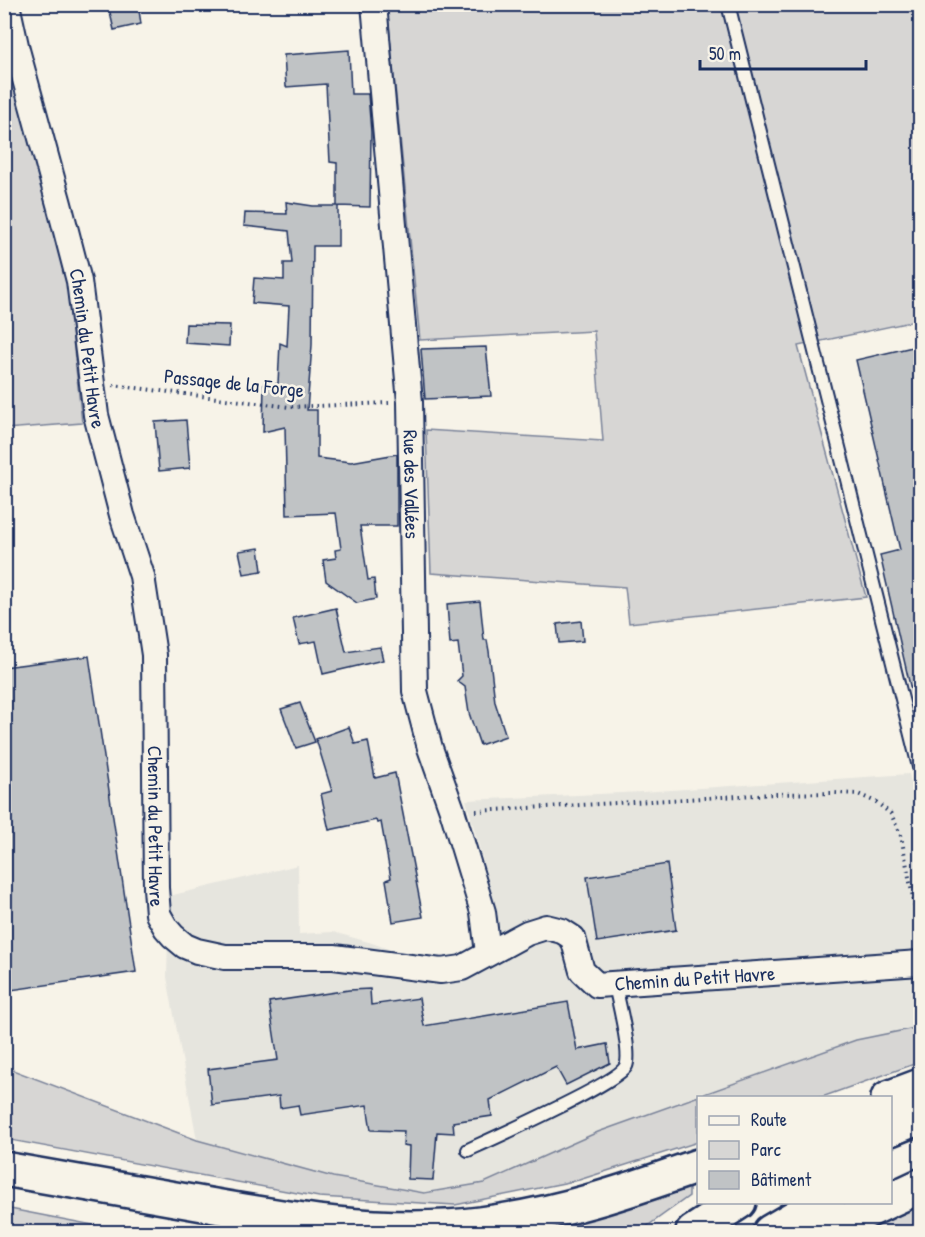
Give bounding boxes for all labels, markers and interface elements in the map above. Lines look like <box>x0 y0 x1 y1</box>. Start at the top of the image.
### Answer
scale bar <box>700 33 866 71</box>
text: 50 m <box>709 41 741 66</box>
street label: Chemin du Petit Havre <box>63 265 113 431</box>
street label: Passage de la Forge <box>163 362 305 403</box>
street label: Rue des Vallées <box>397 430 426 539</box>
street label: Chemin du Petit Havre <box>142 746 171 908</box>
street label: Chemin du Petit Havre <box>614 959 776 997</box>
legend <box>697 1096 892 1204</box>
text: Route <box>751 1107 787 1132</box>
text: Parc <box>751 1137 781 1162</box>
text: Bâtiment <box>751 1167 812 1192</box>

